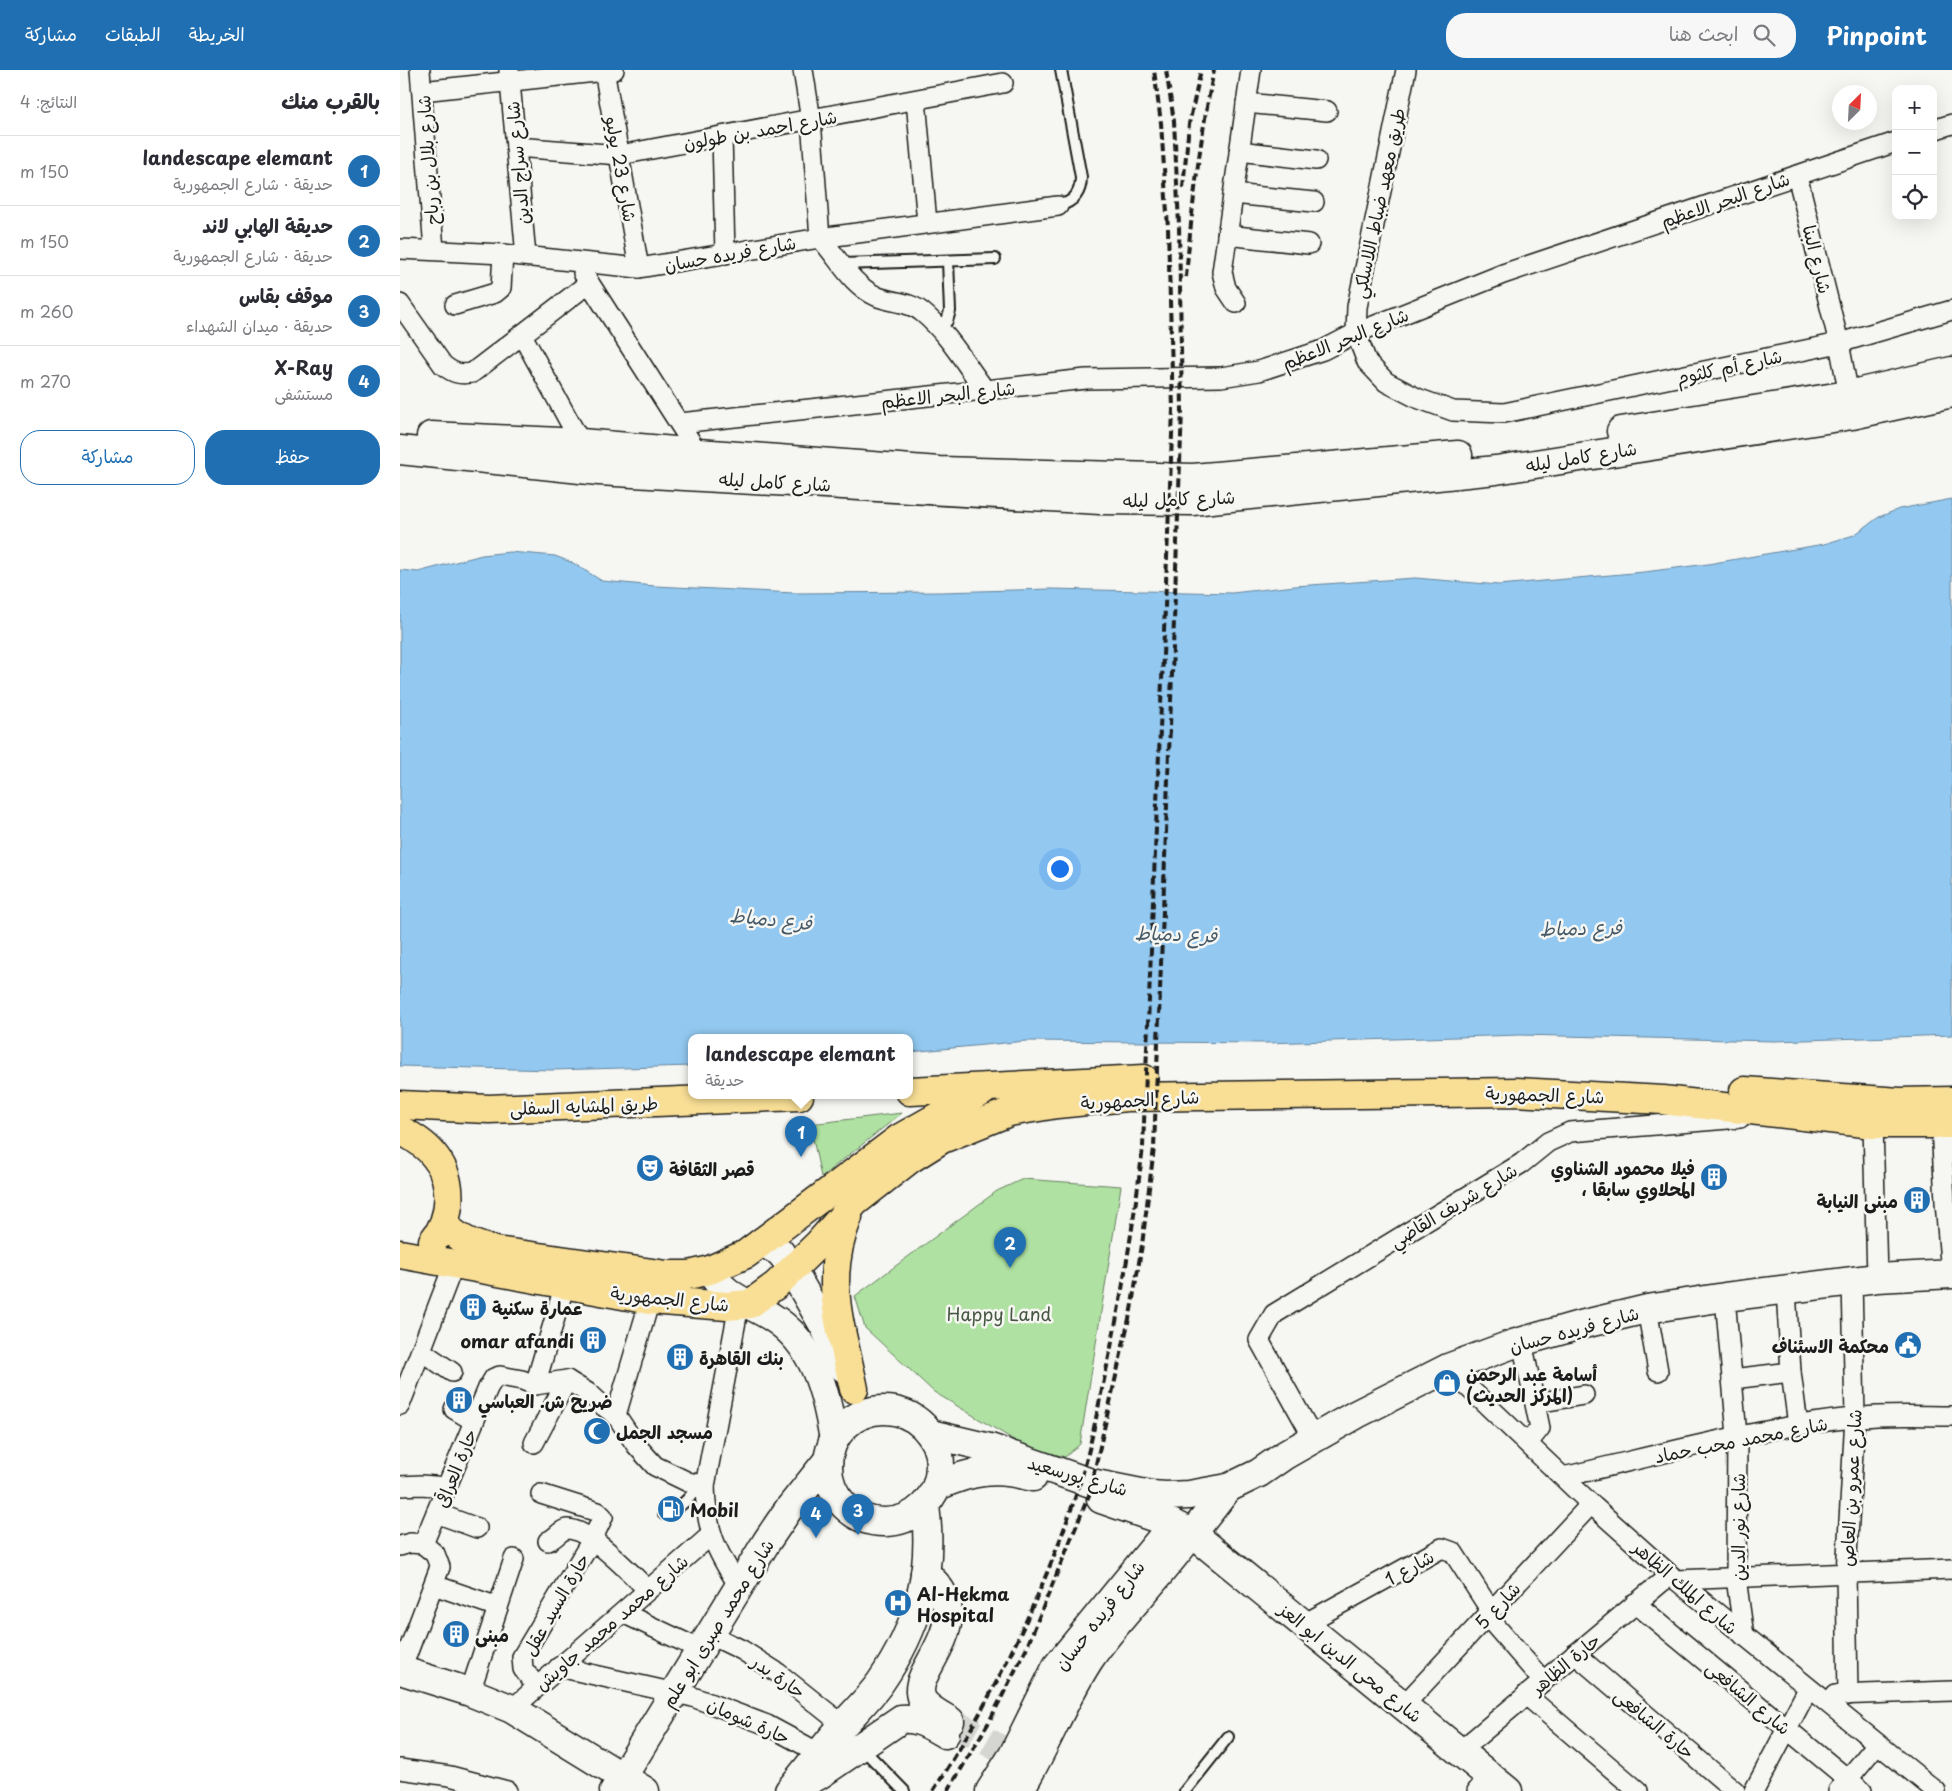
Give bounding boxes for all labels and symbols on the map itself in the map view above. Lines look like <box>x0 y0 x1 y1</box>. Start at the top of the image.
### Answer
north arrow <box>1832 85 1877 130</box>
street label: شارع بلال بن رباح <box>409 94 445 226</box>
street label: شارع سراج الدين <box>498 100 536 226</box>
street label: شارع احمد بن طولون <box>681 102 839 156</box>
street label: طريق معهد ضباط اللاسلكي <box>1345 105 1415 302</box>
street label: شارع 23 يوليو <box>599 113 645 224</box>
street label: شارع البحر الاعظم <box>1657 164 1794 236</box>
street label: شارع البنا <box>1796 222 1840 296</box>
street label: شارع فريده حسان <box>662 228 798 278</box>
street label: شارع البحر الاعظم <box>1278 300 1413 378</box>
street label: شارع أم كلثوم <box>1674 342 1785 392</box>
street label: شارع البحر الاعظم <box>880 374 1017 416</box>
street label: شارع كامل ليله <box>1523 434 1639 478</box>
street label: شارع كامل ليله <box>718 465 832 497</box>
street label: شارع كامل ليله <box>1122 483 1236 513</box>
your location <box>1047 856 1073 882</box>
water label: فرع دمياط <box>729 900 814 937</box>
water label: فرع دمياط <box>1540 912 1623 943</box>
water label: فرع دمياط <box>1134 918 1219 949</box>
street label: شارع الجمهورية <box>1485 1078 1605 1110</box>
street label: شارع الجمهورية <box>1080 1082 1200 1116</box>
street label: طريق المشايه السفلى <box>509 1089 659 1121</box>
pin: 1 <box>785 1116 817 1157</box>
theatre icon: قصر الثقافة <box>635 1153 665 1183</box>
place label: فيلا محمود الشناوي ، المحلاوي سابقا <box>1551 1154 1695 1204</box>
place label: قصر الثقافة <box>669 1155 755 1182</box>
street label: شارع شريف القاضي <box>1384 1156 1524 1257</box>
building icon: فيلا محمود الشناوي ، المحلاوي سابقا <box>1699 1162 1729 1192</box>
building icon: مبنى النيابة <box>1902 1185 1932 1215</box>
place label: مبنى النيابة <box>1817 1187 1898 1214</box>
pin: 2 <box>994 1227 1026 1268</box>
street label: شارع الجمهورية <box>609 1278 731 1318</box>
building icon: عمارة سكنية <box>458 1292 488 1322</box>
place label: عمارة سكنية <box>492 1294 583 1321</box>
street label: شارع فريده حسان <box>1506 1299 1642 1359</box>
park label: Happy Land <box>946 1300 1052 1327</box>
building icon: omar afandi <box>578 1325 608 1355</box>
place label: omar afandi <box>460 1327 574 1354</box>
public building icon: محكمة الاسئناف <box>1893 1330 1923 1360</box>
place label: محكمة الاسئناف <box>1772 1332 1889 1359</box>
building icon: بنك القاهرة <box>665 1342 695 1372</box>
place label: بنك القاهرة <box>699 1344 784 1371</box>
place label: أسامة عبد الرحمن (المركز الحديث) <box>1466 1360 1597 1408</box>
shop icon: أسامة عبد الرحمن (المركز الحديث) <box>1432 1368 1462 1398</box>
building icon: ضريح ش. العباسي <box>444 1385 474 1415</box>
place label: ضريح ش. العباسي <box>478 1387 612 1418</box>
street label: شارع محمد محب حماد <box>1652 1409 1830 1469</box>
street label: شارع عمرو بن العاص <box>1832 1409 1868 1567</box>
mosque icon: مسجد الجمل <box>582 1416 612 1446</box>
place label: مسجد الجمل <box>616 1418 713 1445</box>
street label: حارة العراقى <box>427 1425 483 1511</box>
street label: شارع بورسعيد <box>1025 1448 1131 1502</box>
street label: شارع نور الدين <box>1724 1473 1751 1581</box>
fuel station icon: Mobil <box>656 1494 686 1524</box>
pin: 3 <box>842 1494 874 1535</box>
place label: Mobil <box>690 1496 739 1523</box>
pin: 4 <box>800 1497 832 1538</box>
street label: شارع محمد صبرى ابو علم <box>654 1533 782 1714</box>
street label: شارع الملك الظاهر <box>1626 1533 1744 1640</box>
street label: شارع 1 <box>1379 1542 1439 1592</box>
street label: حارة السيد عقل <box>515 1548 595 1660</box>
street label: شارع محمد محمد جاويش <box>528 1548 694 1696</box>
street label: شارع فريده حسان <box>1047 1554 1151 1676</box>
street label: شارع 5 <box>1468 1575 1526 1635</box>
place label: Al-Hekma Hospital <box>917 1580 1009 1628</box>
hospital icon: Al-Hekma Hospital <box>883 1588 913 1618</box>
street label: شارع محى الدين ابو العز <box>1272 1594 1429 1728</box>
building icon: مبنى <box>441 1619 471 1649</box>
place label: مبنى <box>475 1621 509 1648</box>
street label: حارة الظاهر <box>1523 1626 1606 1701</box>
street label: حارة بدر <box>745 1647 811 1704</box>
street label: شارع الشافعى <box>1701 1653 1797 1741</box>
street label: حارة الشافعى <box>1609 1681 1701 1765</box>
street label: حارة شومان <box>703 1690 795 1750</box>

